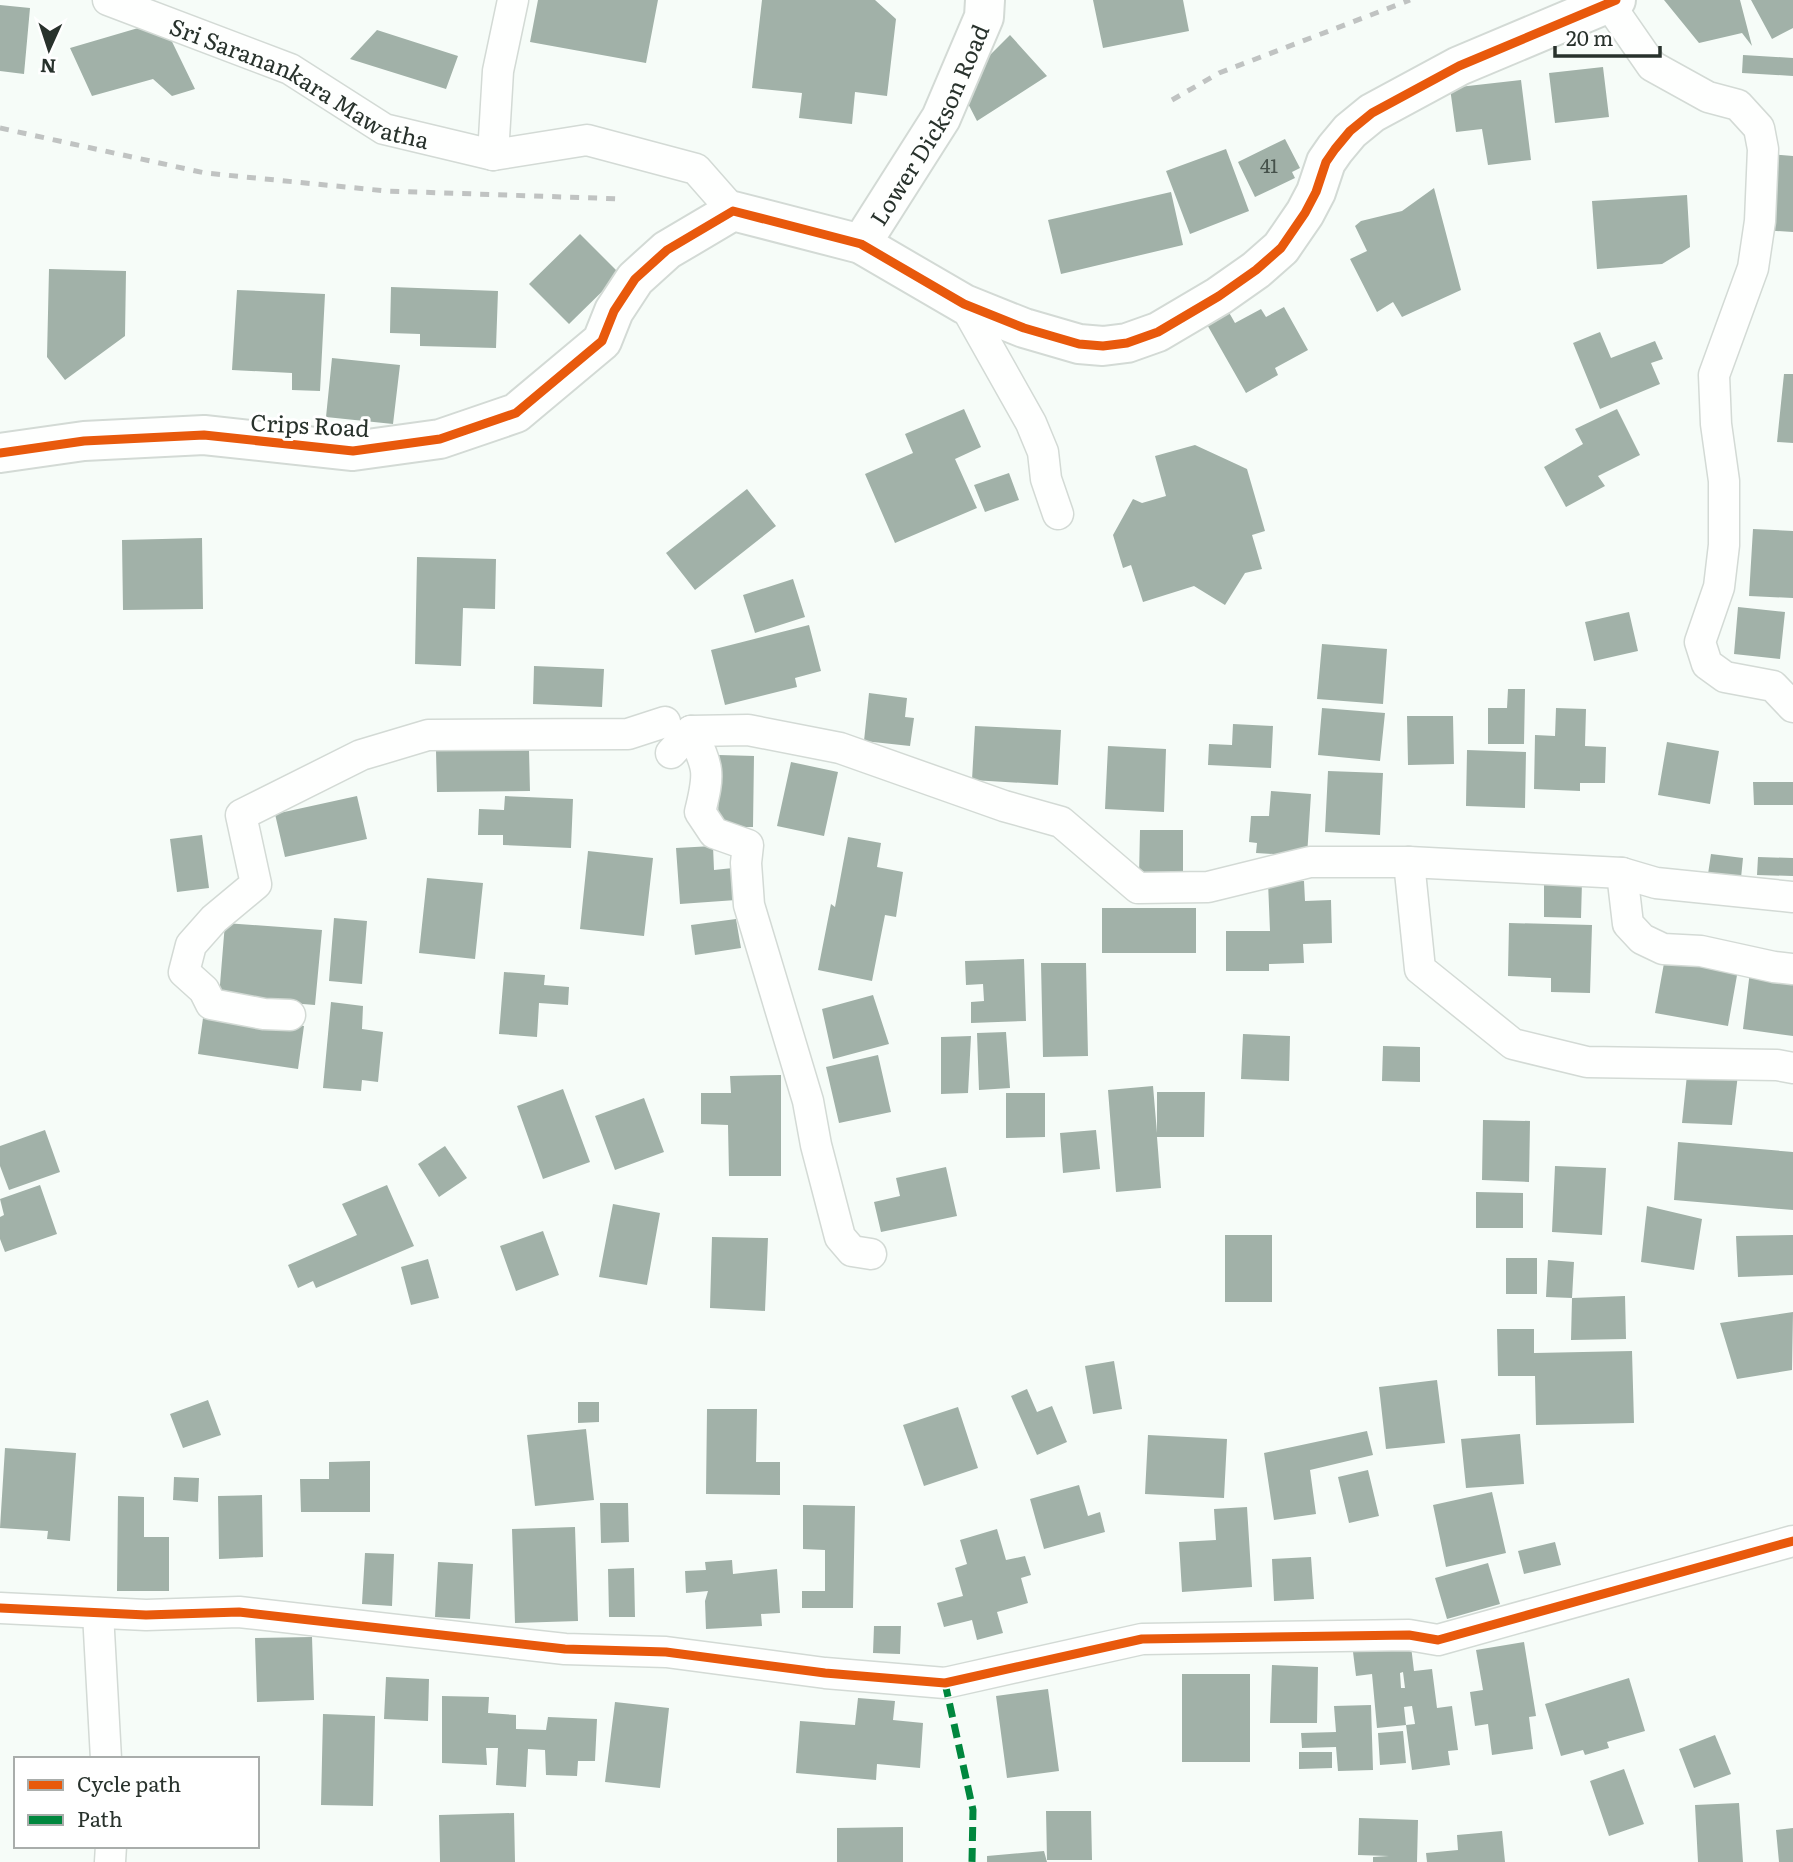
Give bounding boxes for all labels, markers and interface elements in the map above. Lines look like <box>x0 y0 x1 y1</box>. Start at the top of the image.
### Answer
street label: Sri Saranankara Mawatha <box>165 8 434 156</box>
north arrow <box>14 14 84 84</box>
scale bar <box>1555 14 1660 58</box>
street label: Lower Dickson Road <box>860 18 996 231</box>
text: 20 m <box>1566 21 1613 52</box>
text: N <box>39 53 57 81</box>
house number: 41 <box>1260 151 1278 179</box>
street label: Crips Road <box>250 404 370 444</box>
legend <box>14 1757 259 1848</box>
text: Cycle path <box>77 1767 181 1798</box>
text: Path <box>77 1802 123 1833</box>

